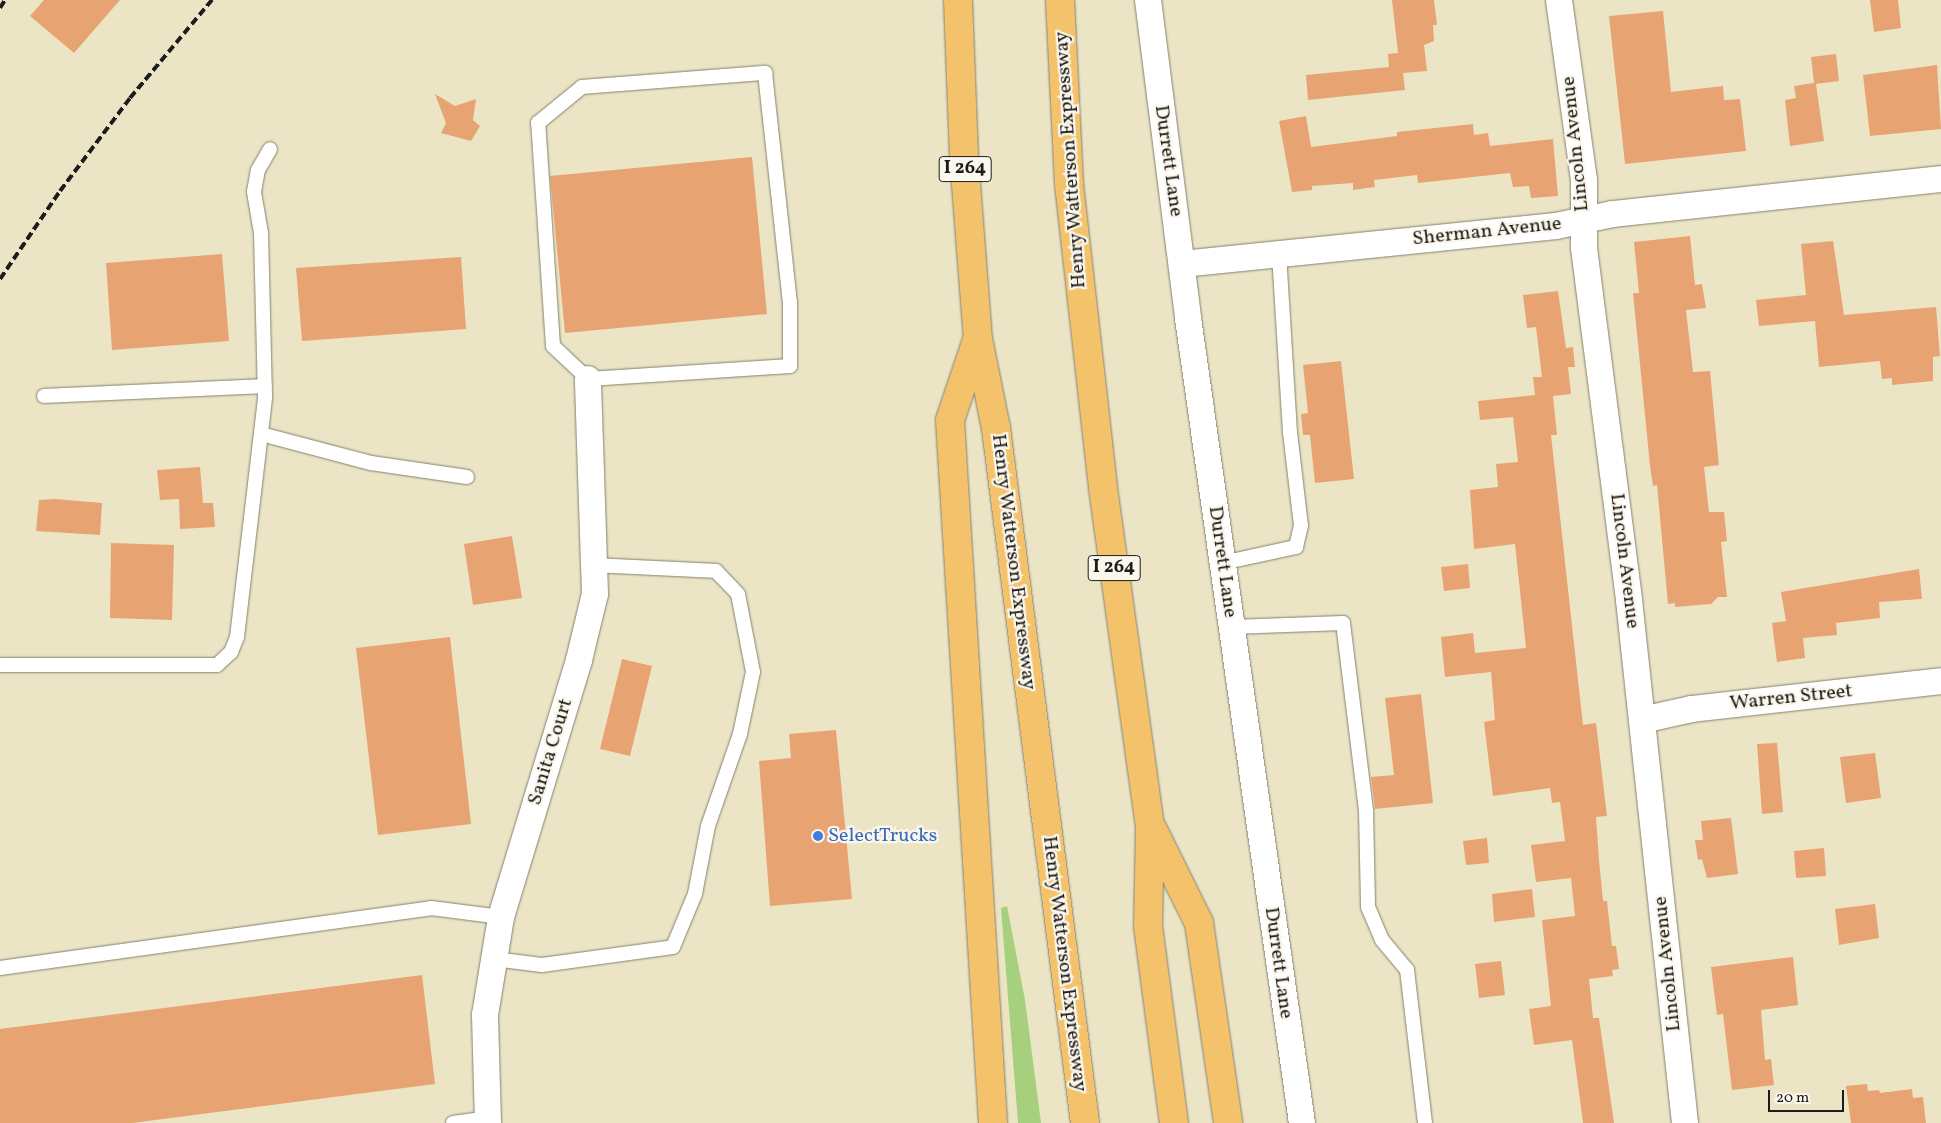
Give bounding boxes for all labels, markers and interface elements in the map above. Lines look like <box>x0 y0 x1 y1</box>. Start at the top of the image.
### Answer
street label: Henry Watterson Expressway <box>1050 30 1092 290</box>
street label: Lincoln Avenue <box>1557 75 1595 213</box>
street label: Durrett Lane <box>1148 104 1188 218</box>
road number: I 264 <box>938 152 992 185</box>
street label: Sherman Avenue <box>1411 212 1563 252</box>
street label: Henry Watterson Expressway <box>985 432 1041 692</box>
street label: Lincoln Avenue <box>1604 492 1644 630</box>
street label: Durrett Lane <box>1202 505 1242 619</box>
road number: I 264 <box>1086 552 1142 584</box>
street label: Warren Street <box>1728 680 1854 716</box>
street label: Sanita Court <box>523 696 579 808</box>
place label: SelectTrucks <box>828 824 937 848</box>
marker: SelectTrucks <box>812 830 824 842</box>
street label: Henry Watterson Expressway <box>1036 834 1092 1094</box>
street label: Lincoln Avenue <box>1649 895 1687 1033</box>
street label: Durrett Lane <box>1258 906 1298 1020</box>
scale bar <box>1771 1080 1847 1112</box>
text: 20 m <box>1776 1088 1809 1109</box>

